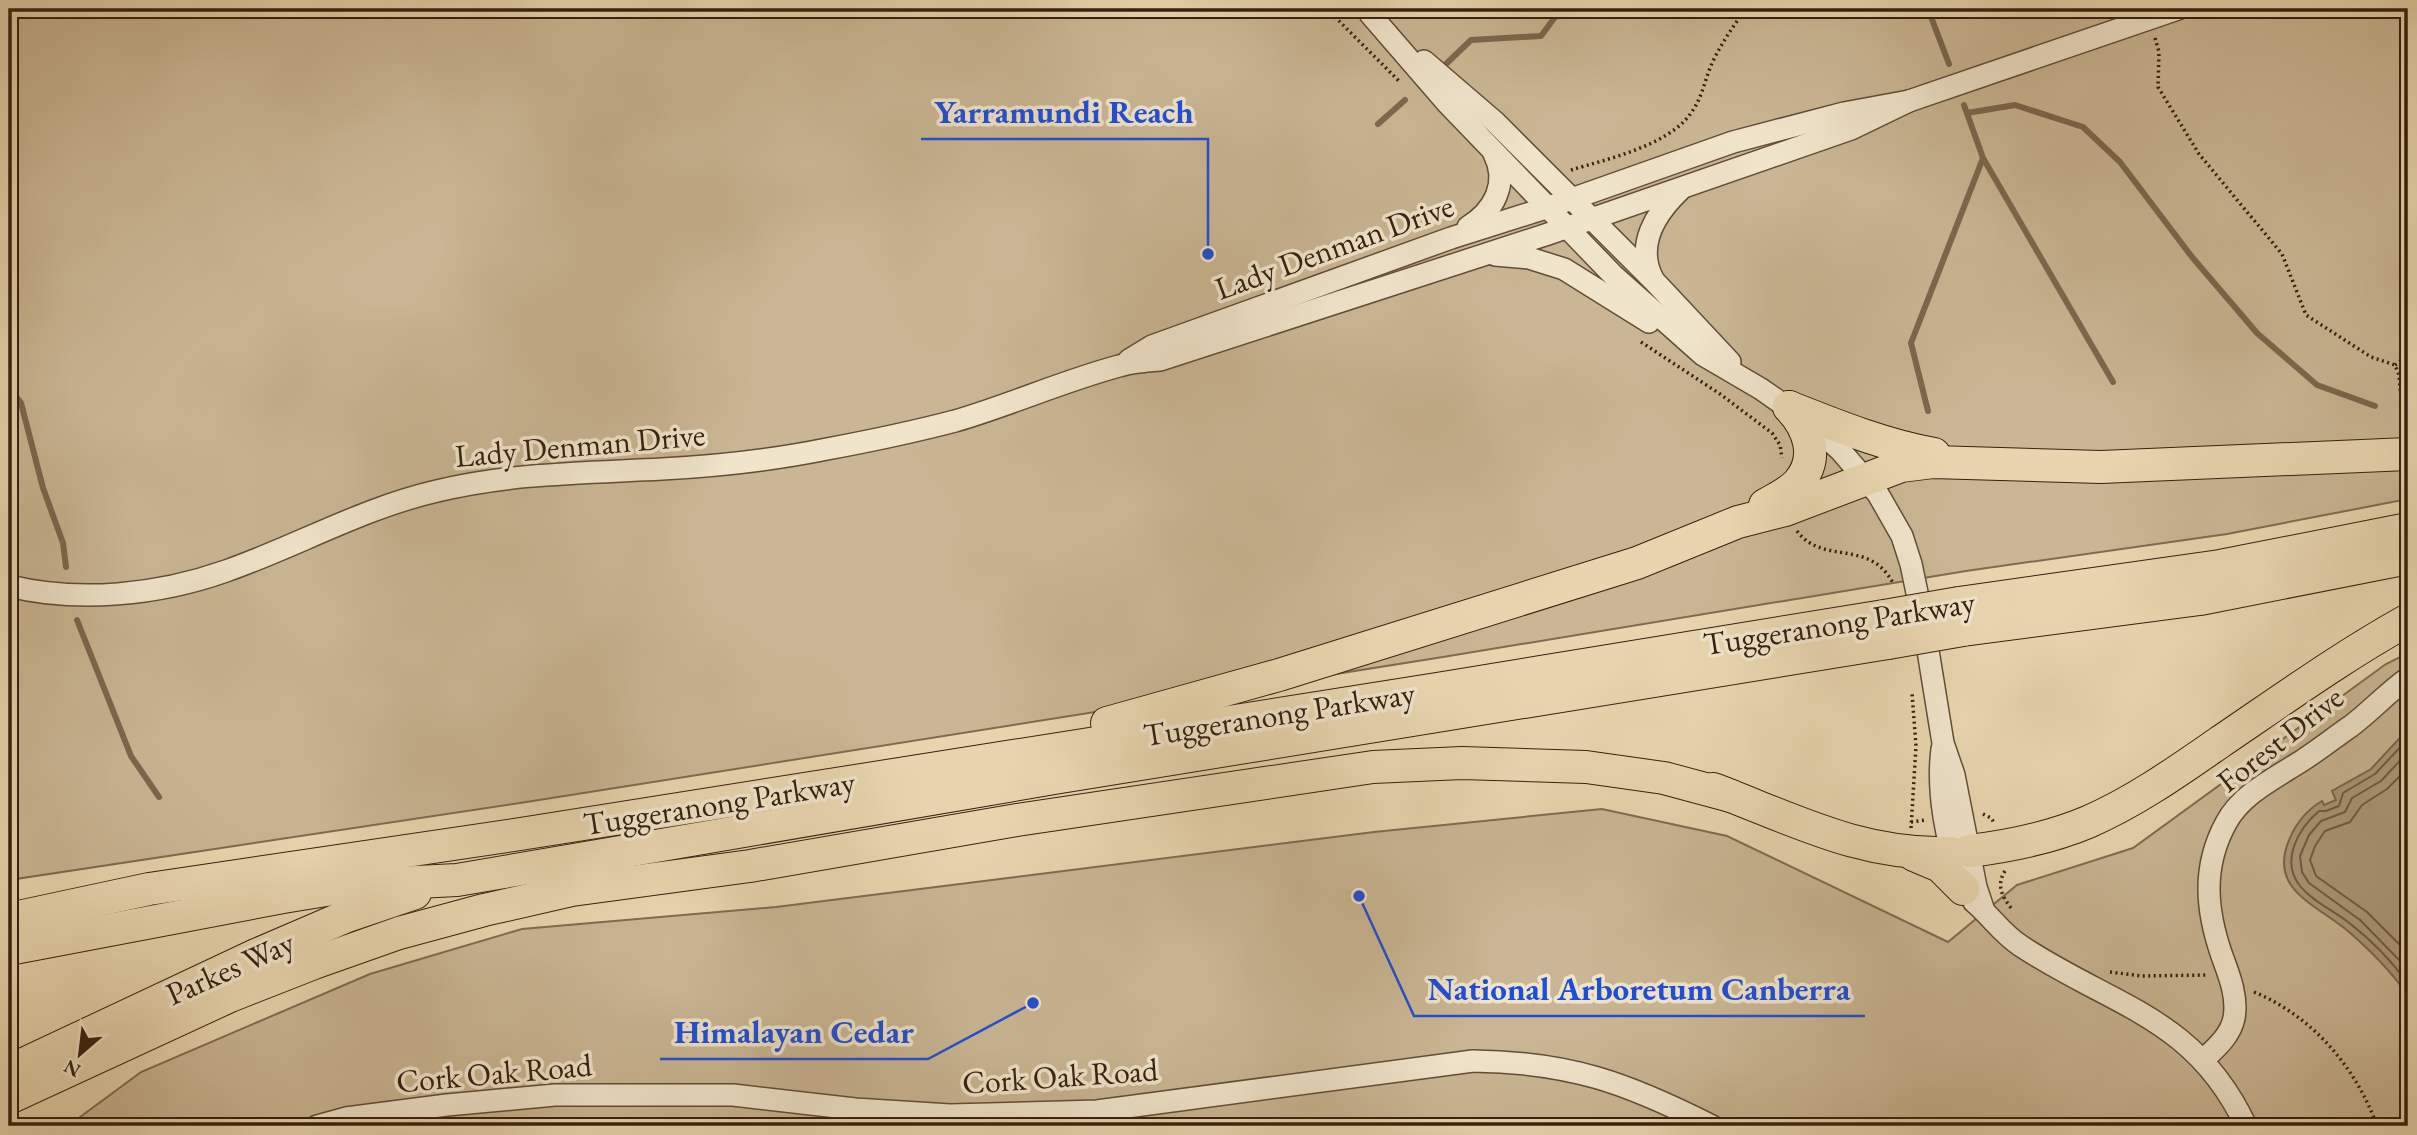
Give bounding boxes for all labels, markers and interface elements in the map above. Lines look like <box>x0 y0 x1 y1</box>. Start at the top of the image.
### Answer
callout: Yarramundi Reach <box>921 85 1208 139</box>
text: Yarramundi Reach <box>934 90 1194 133</box>
street label: Lady Denman Drive <box>1209 184 1459 310</box>
street label: Lady Denman Drive <box>453 413 707 477</box>
street label: Tuggeranong Parkway <box>1700 581 1979 665</box>
street label: Tuggeranong Parkway <box>1140 672 1419 756</box>
street label: Forest Drive <box>2208 676 2352 802</box>
street label: Tuggeranong Parkway <box>580 761 859 845</box>
street label: Parkes Way <box>159 921 302 1015</box>
callout: National Arboretum Canberra <box>1414 962 1865 1016</box>
text: National Arboretum Canberra <box>1428 967 1851 1010</box>
callout: Himalayan Cedar <box>660 1005 928 1059</box>
text: Himalayan Cedar <box>674 1010 914 1053</box>
north arrow <box>46 1020 116 1090</box>
street label: Cork Oak Road <box>394 1043 594 1102</box>
street label: Cork Oak Road <box>961 1048 1160 1104</box>
text: N <box>59 1054 85 1083</box>

